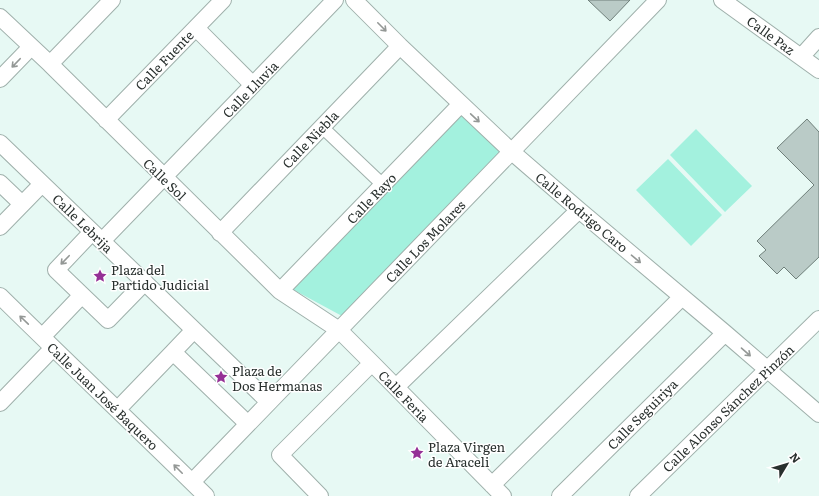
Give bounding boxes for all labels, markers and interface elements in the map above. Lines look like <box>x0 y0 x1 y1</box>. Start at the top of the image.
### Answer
street label: Calle Paz <box>743 11 799 59</box>
one-way arrow <box>377 23 387 32</box>
street label: Calle Fuente <box>131 26 198 94</box>
street label: Calle Lluvia <box>218 56 282 122</box>
one-way arrow <box>11 58 20 68</box>
street label: Calle Niebla <box>277 106 343 172</box>
one-way arrow <box>470 113 481 122</box>
street label: Calle Sol <box>139 154 191 205</box>
street label: Calle Rayo <box>342 168 400 228</box>
street label: Calle Rodrigo Caro <box>532 168 633 257</box>
street label: Calle Lebrija <box>48 189 118 257</box>
street label: Calle Los Molares <box>381 195 469 286</box>
one-way arrow <box>631 254 642 263</box>
one-way arrow <box>61 255 70 265</box>
place label: Plaza del Partido Judicial <box>111 260 210 294</box>
place icon: Plaza del Partido Judicial <box>92 268 108 284</box>
one-way arrow <box>19 315 29 325</box>
street label: Calle Juan José Baquero <box>43 338 163 455</box>
street label: Calle Alonso Sánchez Pinzón <box>658 340 798 476</box>
one-way arrow <box>741 347 751 356</box>
place label: Plaza de Dos Hermanas <box>232 361 322 395</box>
street label: Calle Feria <box>374 366 434 426</box>
place icon: Plaza de Dos Hermanas <box>213 369 229 385</box>
street label: Calle Seguiriya <box>603 375 681 453</box>
place label: Plaza Virgen de Araceli <box>428 437 506 471</box>
north arrow <box>767 444 807 484</box>
place icon: Plaza Virgen de Araceli <box>409 445 425 461</box>
text: N <box>787 449 805 466</box>
one-way arrow <box>173 464 183 474</box>

